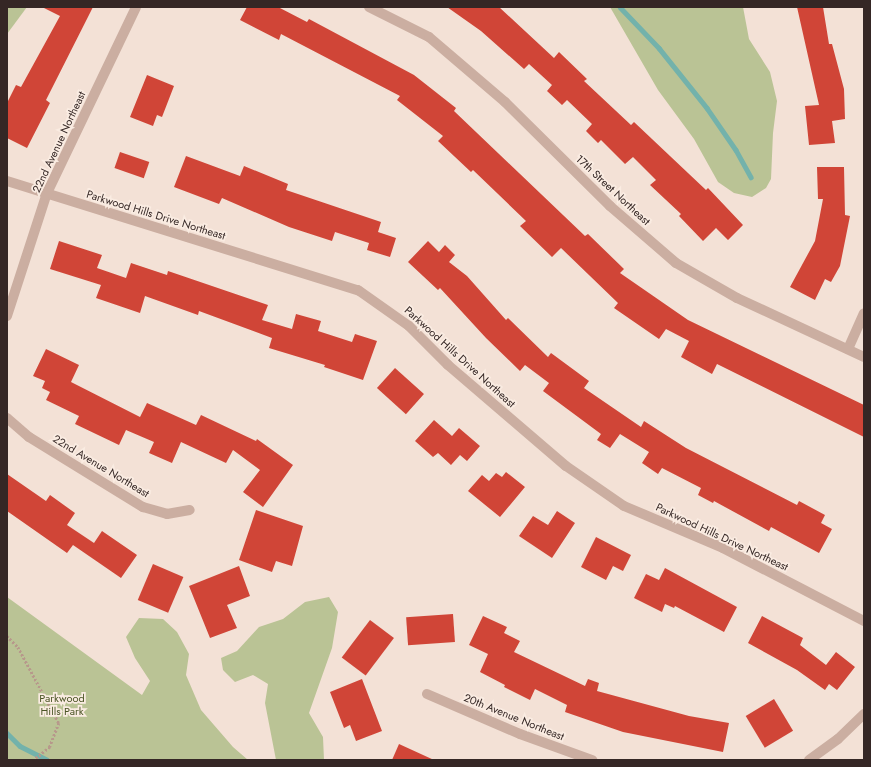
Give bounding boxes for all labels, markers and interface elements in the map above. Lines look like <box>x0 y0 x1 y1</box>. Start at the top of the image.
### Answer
street label: 22nd Avenue Northeast <box>30 89 88 195</box>
street label: 17th Street Northeast <box>573 152 653 228</box>
street label: Parkwood Hills Drive Northeast <box>85 188 227 242</box>
street label: Parkwood Hills Drive Northeast <box>402 304 518 410</box>
street label: 22nd Avenue Northeast <box>50 432 152 500</box>
street label: Parkwood Hills Drive Northeast <box>654 500 790 574</box>
street label: 20th Avenue Northeast <box>462 691 566 743</box>
park label: Parkwood Hills Park <box>39 692 85 718</box>

